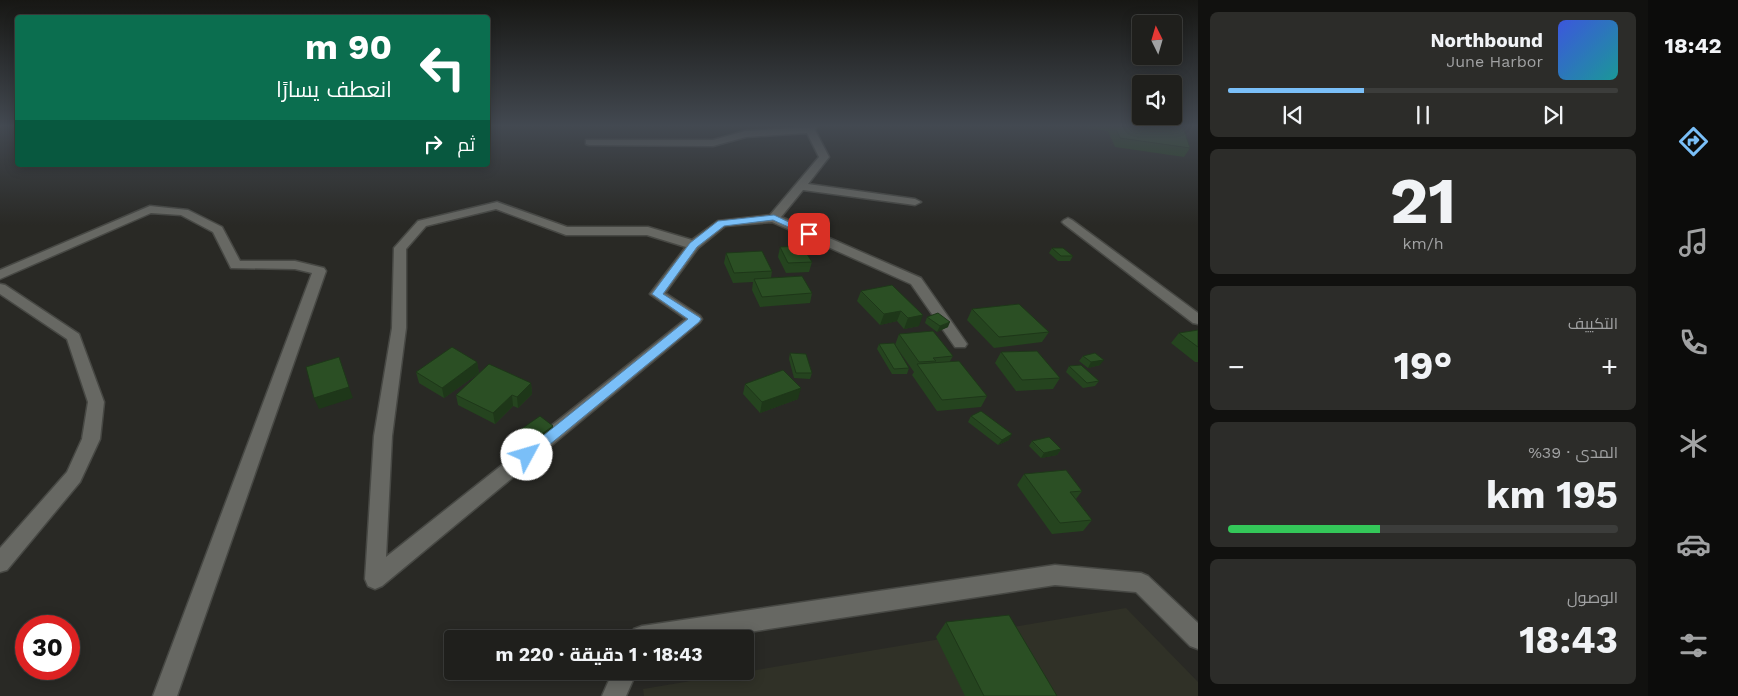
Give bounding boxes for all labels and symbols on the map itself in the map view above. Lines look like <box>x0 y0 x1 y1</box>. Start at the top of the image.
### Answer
north arrow <box>1132 15 1182 65</box>
pin <box>788 213 830 255</box>
position arrow <box>500 428 552 480</box>
speed limit sign: 30 <box>15 615 80 680</box>

